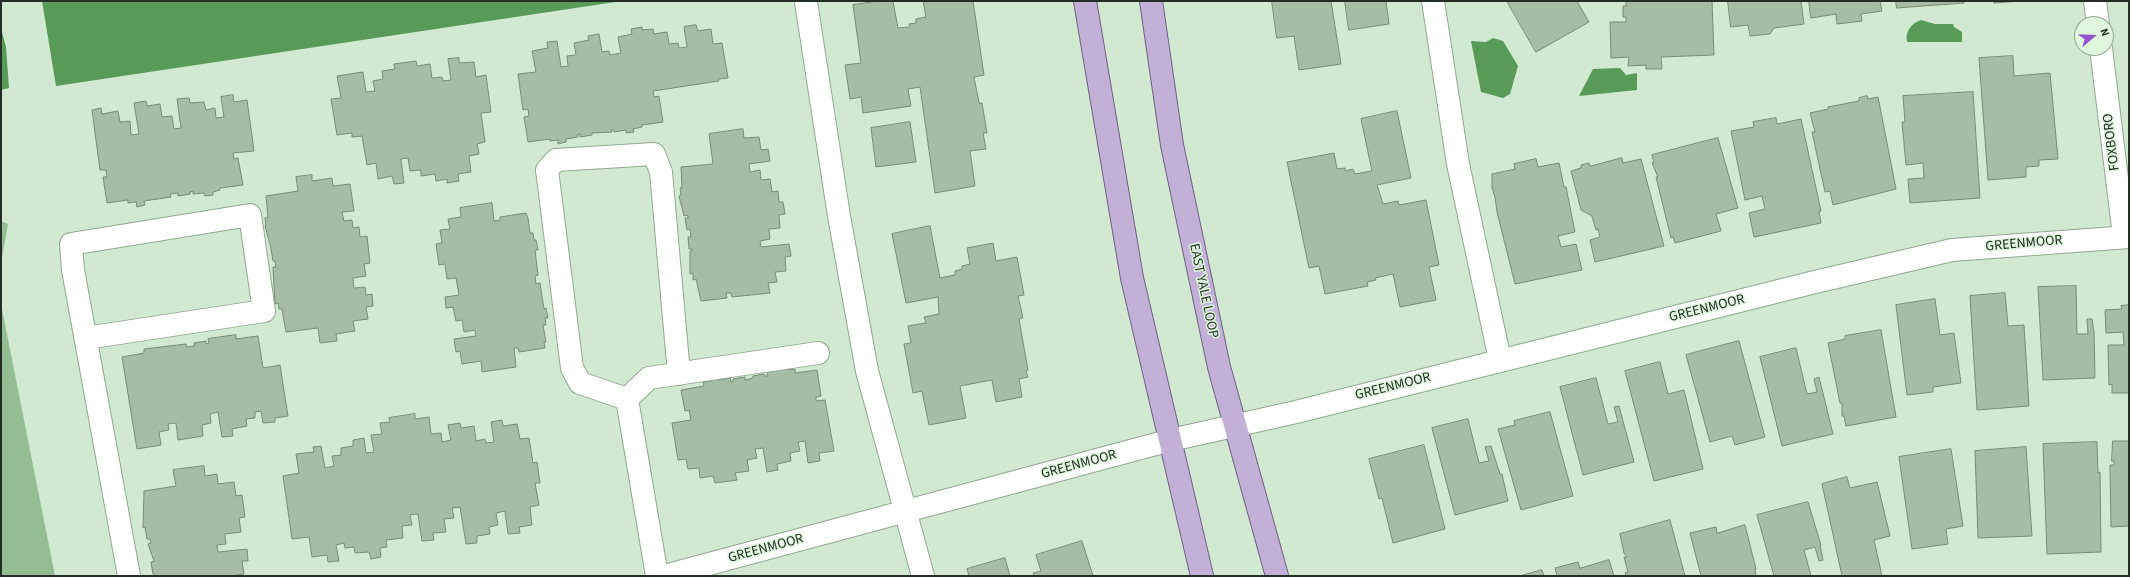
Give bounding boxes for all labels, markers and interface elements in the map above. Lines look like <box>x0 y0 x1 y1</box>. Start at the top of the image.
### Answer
north arrow <box>2074 16 2114 56</box>
text: N <box>2097 26 2113 38</box>
street label: FOXBORO <box>2100 112 2124 172</box>
street label: GREENMOOR <box>1985 232 2063 256</box>
street label: EAST YALE LOOP <box>1185 242 1221 340</box>
street label: GREENMOOR <box>1668 292 1746 326</box>
street label: GREENMOOR <box>1354 370 1432 404</box>
street label: GREENMOOR <box>1040 447 1118 483</box>
street label: GREENMOOR <box>727 531 805 567</box>

